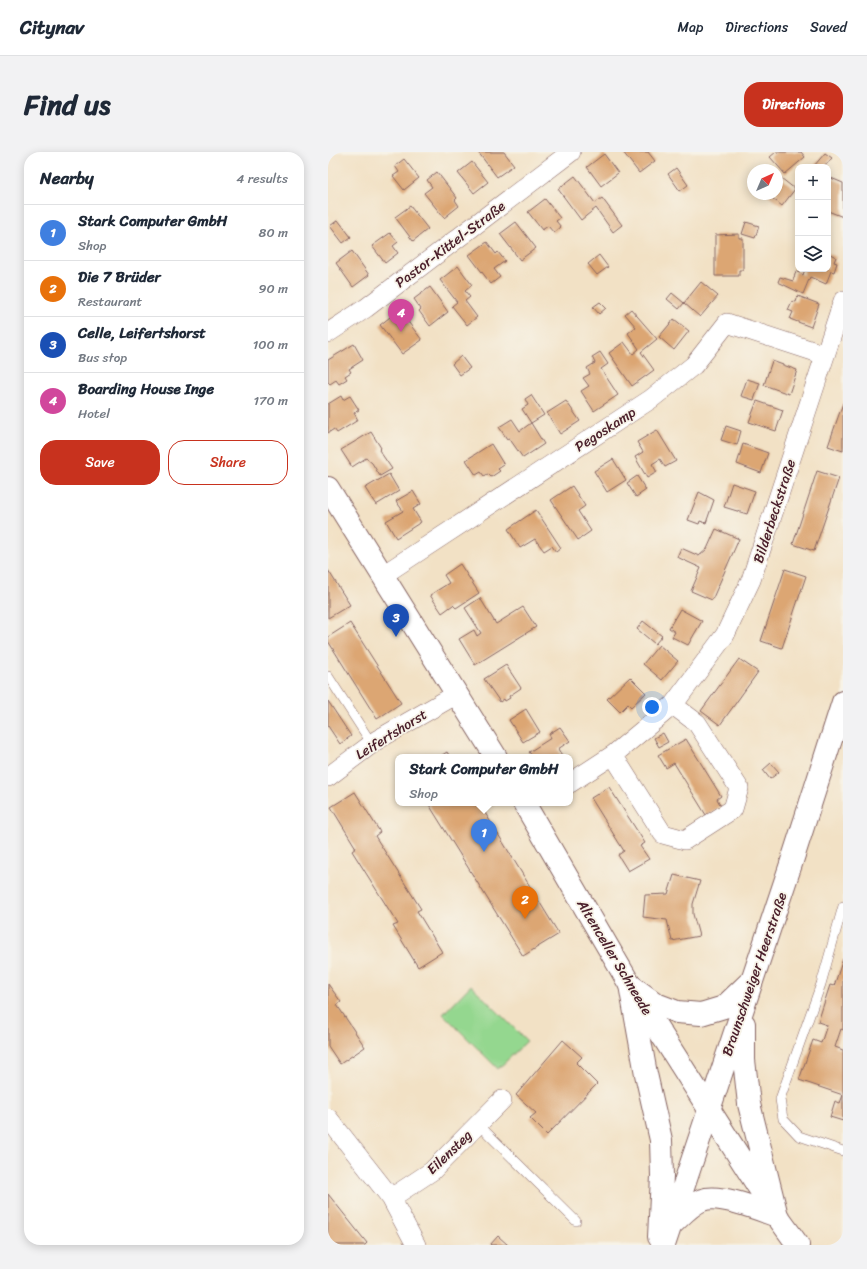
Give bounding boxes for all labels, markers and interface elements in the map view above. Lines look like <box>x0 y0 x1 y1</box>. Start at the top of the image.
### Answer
text: Citynav <box>20 11 84 44</box>
text: Map <box>677 15 703 40</box>
text: Directions <box>725 15 788 40</box>
text: Saved <box>810 15 847 40</box>
text: Find us <box>24 80 111 129</box>
button: Directions <box>744 82 843 127</box>
text: Nearby <box>40 163 94 193</box>
north arrow <box>747 164 783 200</box>
map controls <box>795 164 831 272</box>
button: + <box>795 164 831 200</box>
text: 4 results <box>236 167 288 190</box>
street label: Pastor-Kittel-Straße <box>390 194 511 294</box>
button: − <box>795 200 831 236</box>
text: Stark Computer GmbH <box>78 208 227 234</box>
text: 1 <box>50 221 56 244</box>
text: 80 m <box>259 221 288 244</box>
text: Shop <box>78 234 106 257</box>
button: layers <box>795 236 831 272</box>
text: Die 7 Brüder <box>78 264 161 290</box>
text: 2 <box>49 277 57 300</box>
text: 90 m <box>258 277 288 300</box>
text: Restaurant <box>78 290 142 313</box>
pin: 4 <box>388 299 414 332</box>
text: Celle, Leifertshorst <box>78 320 206 346</box>
text: 3 <box>49 333 57 356</box>
text: 100 m <box>253 333 288 356</box>
text: Bus stop <box>78 346 127 369</box>
text: Boarding House Inge <box>78 376 214 402</box>
text: 4 <box>49 389 57 412</box>
text: 170 m <box>253 389 288 412</box>
street label: Pegoskamp <box>570 400 641 459</box>
text: Hotel <box>78 402 110 425</box>
button: Save <box>40 440 160 485</box>
button: Share <box>168 440 288 485</box>
street label: Bilderbeckstraße <box>746 456 803 566</box>
pin: 3 <box>383 604 409 637</box>
your location <box>642 697 662 717</box>
street label: Leifertshorst <box>350 702 432 766</box>
popup <box>395 754 573 806</box>
text: Stark Computer GmbH <box>409 756 559 782</box>
text: Shop <box>409 782 438 805</box>
pin: 1 <box>471 819 497 852</box>
pin: 2 <box>512 886 538 919</box>
street label: Braunschweiger Heerstraße <box>715 889 794 1060</box>
street label: Altenceller Schneede <box>569 894 659 1020</box>
street label: Eilensteg <box>421 1124 478 1181</box>

